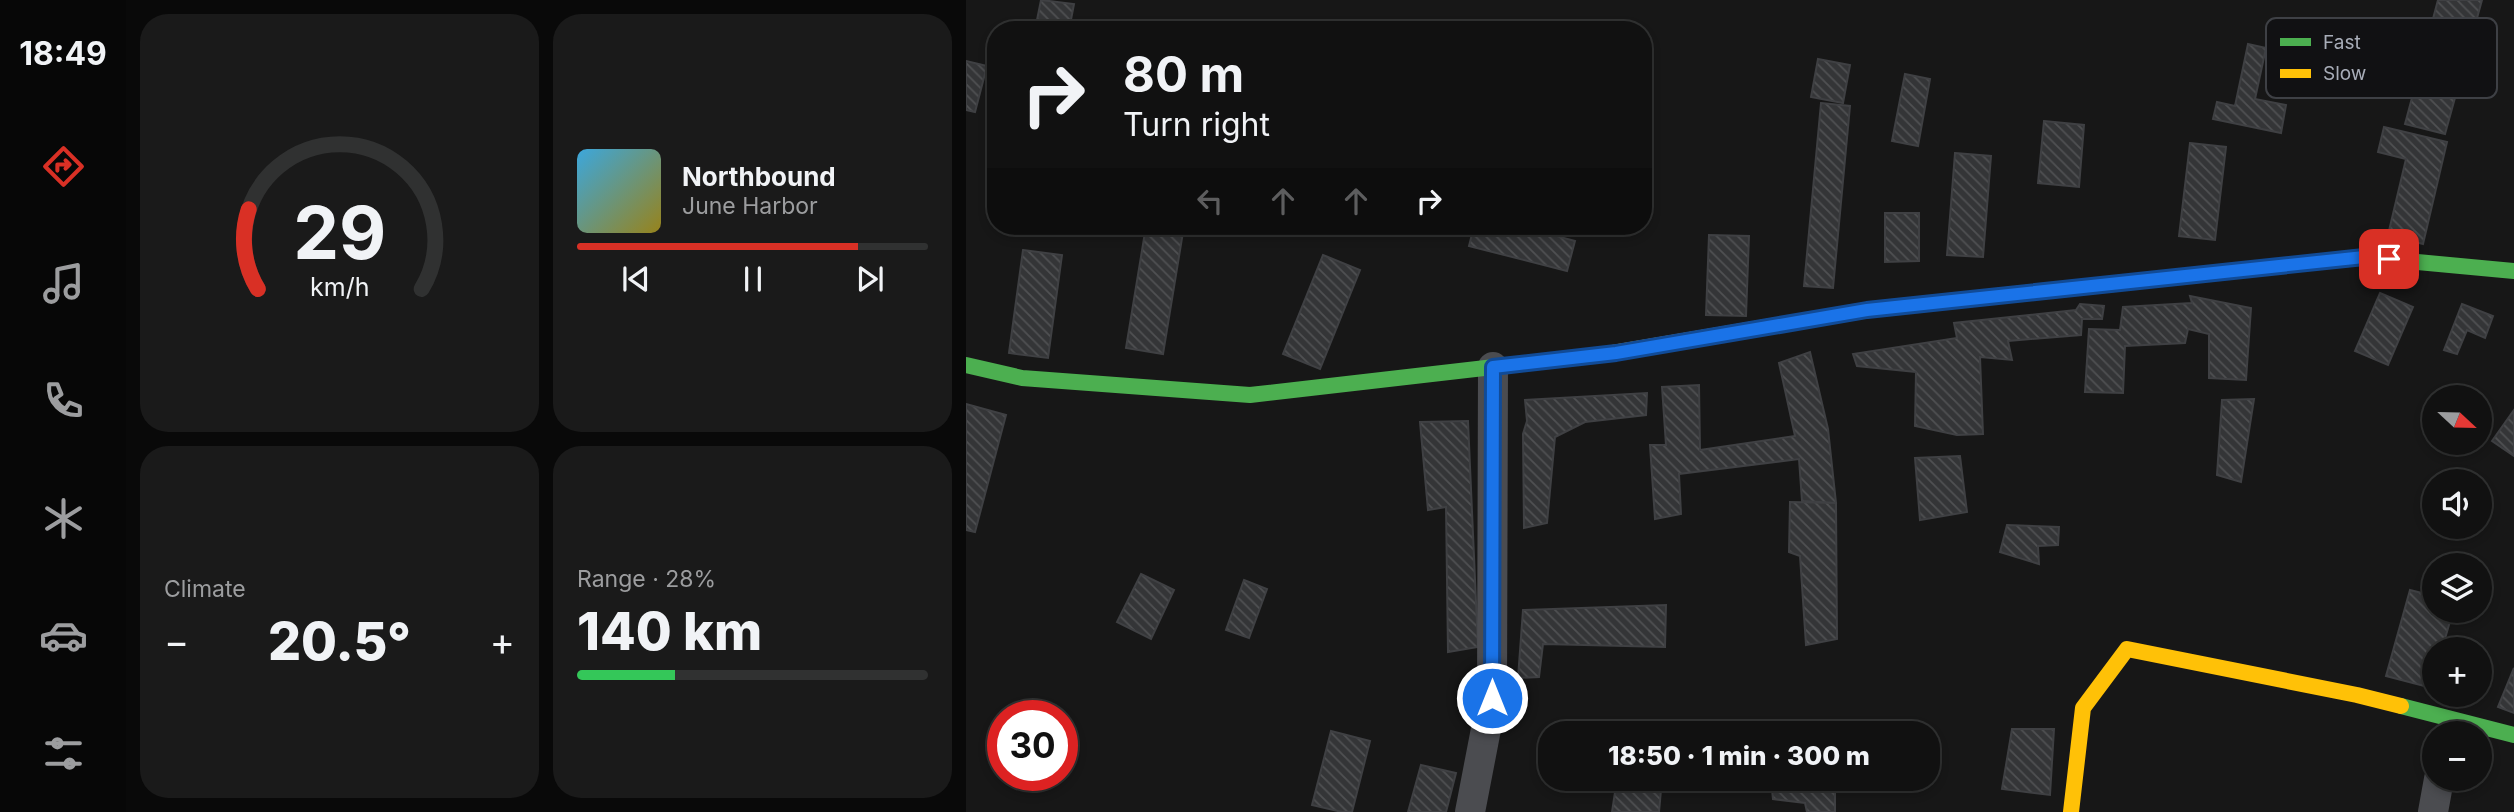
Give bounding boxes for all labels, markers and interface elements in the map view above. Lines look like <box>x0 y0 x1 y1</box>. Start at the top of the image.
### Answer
legend <box>2266 18 2497 98</box>
text: Fast <box>2323 31 2361 54</box>
text: 18:49 <box>19 34 107 73</box>
text: 80 m <box>1123 45 1244 104</box>
icon: right <box>1008 49 1099 140</box>
text: Slow <box>2323 62 2366 85</box>
text: Turn right <box>1123 105 1270 144</box>
icon: directions <box>39 142 88 191</box>
text: Northbound <box>682 161 836 192</box>
icon: left <box>1191 182 1229 220</box>
icon: ahead <box>1264 182 1302 220</box>
icon: ahead <box>1337 182 1375 220</box>
icon: right <box>1410 182 1448 220</box>
text: 29 <box>293 189 386 278</box>
text: June Harbor <box>682 192 818 220</box>
pin <box>2359 229 2419 289</box>
icon: arrive <box>2370 240 2408 278</box>
icon: music <box>39 259 88 308</box>
icon: previous <box>617 260 655 298</box>
icon: pause <box>734 260 772 298</box>
icon: next <box>851 260 889 298</box>
text: km/h <box>310 272 369 302</box>
icon: phone <box>39 376 88 425</box>
north arrow <box>2422 385 2492 455</box>
map controls <box>2422 385 2492 791</box>
button: sound <box>2422 469 2492 539</box>
icon: climate <box>39 494 88 543</box>
button: layers <box>2422 553 2492 623</box>
text: Range · 28% <box>577 565 716 593</box>
text: Climate <box>164 575 246 603</box>
text: 140 km <box>577 600 762 663</box>
text: 20.5° <box>268 610 411 673</box>
icon: car <box>39 611 88 660</box>
text: − <box>164 618 189 664</box>
text: + <box>490 618 515 664</box>
button: + <box>2422 637 2492 707</box>
position arrow <box>1455 661 1529 735</box>
speed limit sign: 30 <box>987 700 1078 791</box>
button: − <box>2422 721 2492 791</box>
icon: filters <box>39 729 88 778</box>
text: 18:50 · 1 min · 300 m <box>1608 740 1870 771</box>

